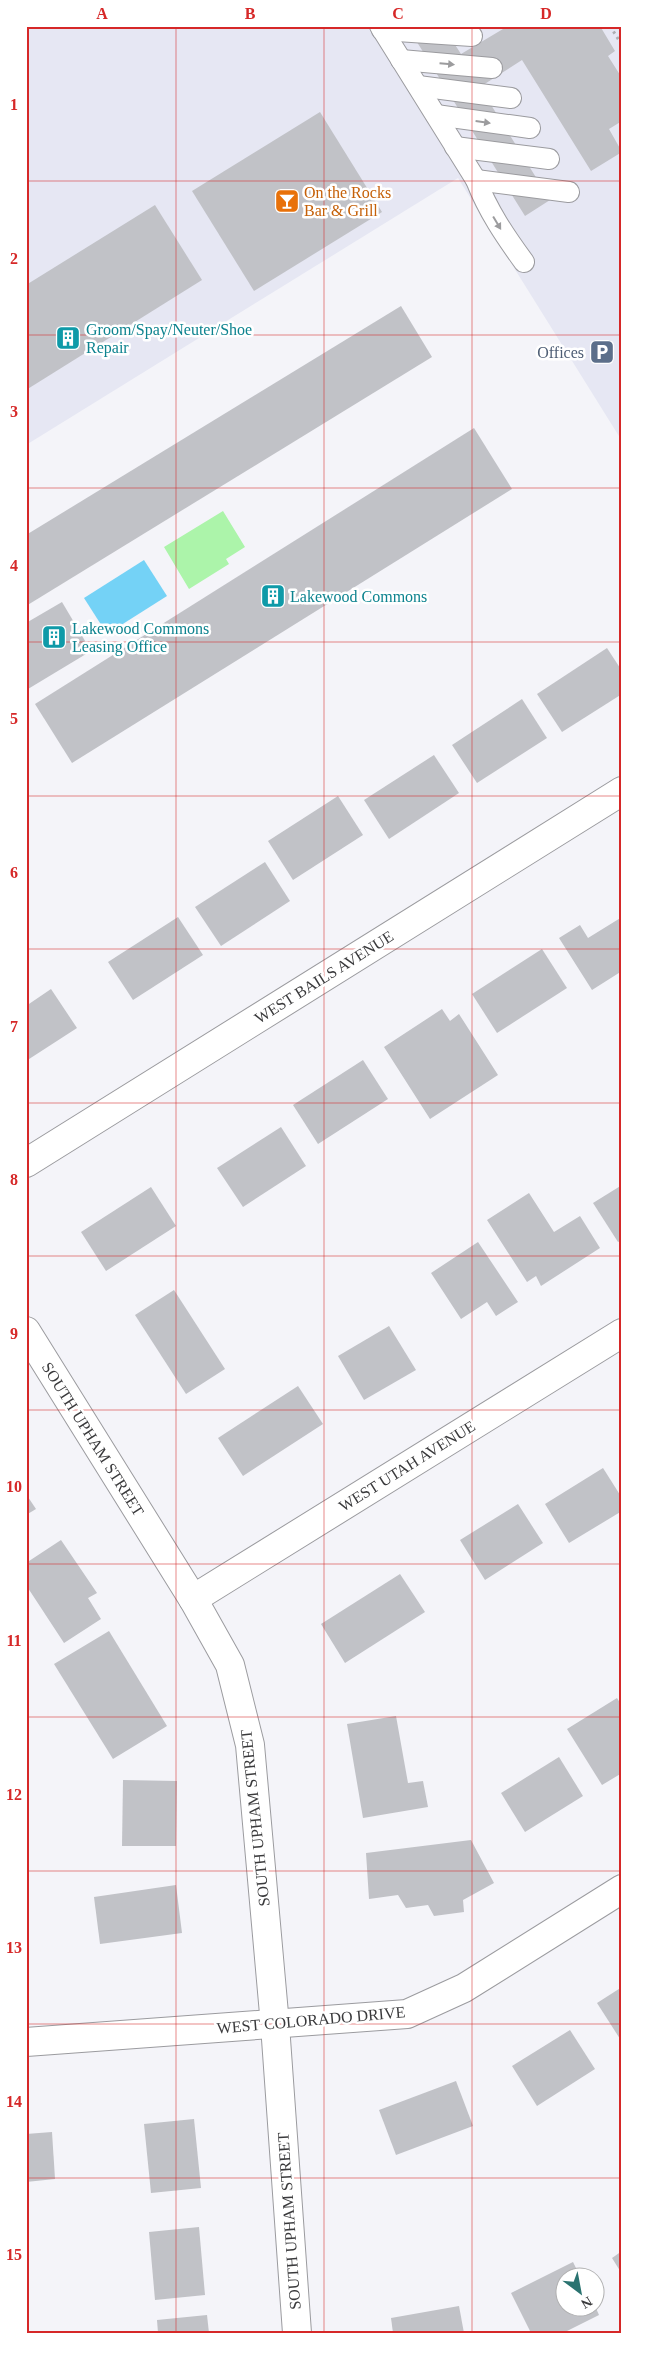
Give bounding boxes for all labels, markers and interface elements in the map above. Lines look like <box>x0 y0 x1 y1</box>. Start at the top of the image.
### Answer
text: A <box>96 5 108 22</box>
text: B <box>245 5 256 22</box>
text: C <box>392 5 404 22</box>
text: D <box>540 5 552 22</box>
one-way arrow <box>439 60 455 68</box>
text: 1 <box>10 96 18 113</box>
one-way arrow <box>475 118 491 126</box>
place label: On the Rocks Bar & Grill <box>304 184 391 219</box>
bar icon: On the Rocks Bar & Grill <box>274 188 300 214</box>
one-way arrow <box>492 217 501 230</box>
text: 2 <box>10 250 18 267</box>
place label: Groom/Spay/Neuter/Shoe Repair <box>86 321 252 357</box>
building icon: Groom/Spay/Neuter/Shoe Repair <box>55 325 81 351</box>
parking icon: Offices <box>589 339 615 365</box>
place label: Offices <box>537 344 584 361</box>
text: 3 <box>10 403 18 420</box>
text: 4 <box>10 557 18 574</box>
building icon: Lakewood Commons <box>260 583 286 609</box>
place label: Lakewood Commons <box>290 588 427 605</box>
place label: Lakewood Commons Leasing Office <box>72 620 209 656</box>
building icon: Lakewood Commons Leasing Office <box>41 624 67 650</box>
text: 5 <box>10 710 18 727</box>
text: 6 <box>10 864 18 881</box>
street label: WEST BAILS AVENUE <box>252 927 396 1027</box>
text: 7 <box>10 1018 18 1035</box>
text: 8 <box>10 1171 18 1188</box>
text: 9 <box>10 1325 18 1342</box>
street label: SOUTH UPHAM STREET <box>39 1359 147 1519</box>
street label: WEST UTAH AVENUE <box>336 1417 478 1515</box>
text: 10 <box>6 1478 22 1495</box>
text: 11 <box>6 1632 22 1649</box>
street label: SOUTH UPHAM STREET <box>237 1728 273 1907</box>
text: 12 <box>6 1786 22 1803</box>
text: 13 <box>6 1939 22 1956</box>
street label: WEST COLORADO DRIVE <box>216 2003 406 2037</box>
text: 14 <box>6 2093 22 2110</box>
street label: SOUTH UPHAM STREET <box>274 2132 304 2310</box>
text: 15 <box>6 2246 22 2263</box>
north arrow <box>556 2266 606 2316</box>
text: N <box>578 2294 595 2312</box>

